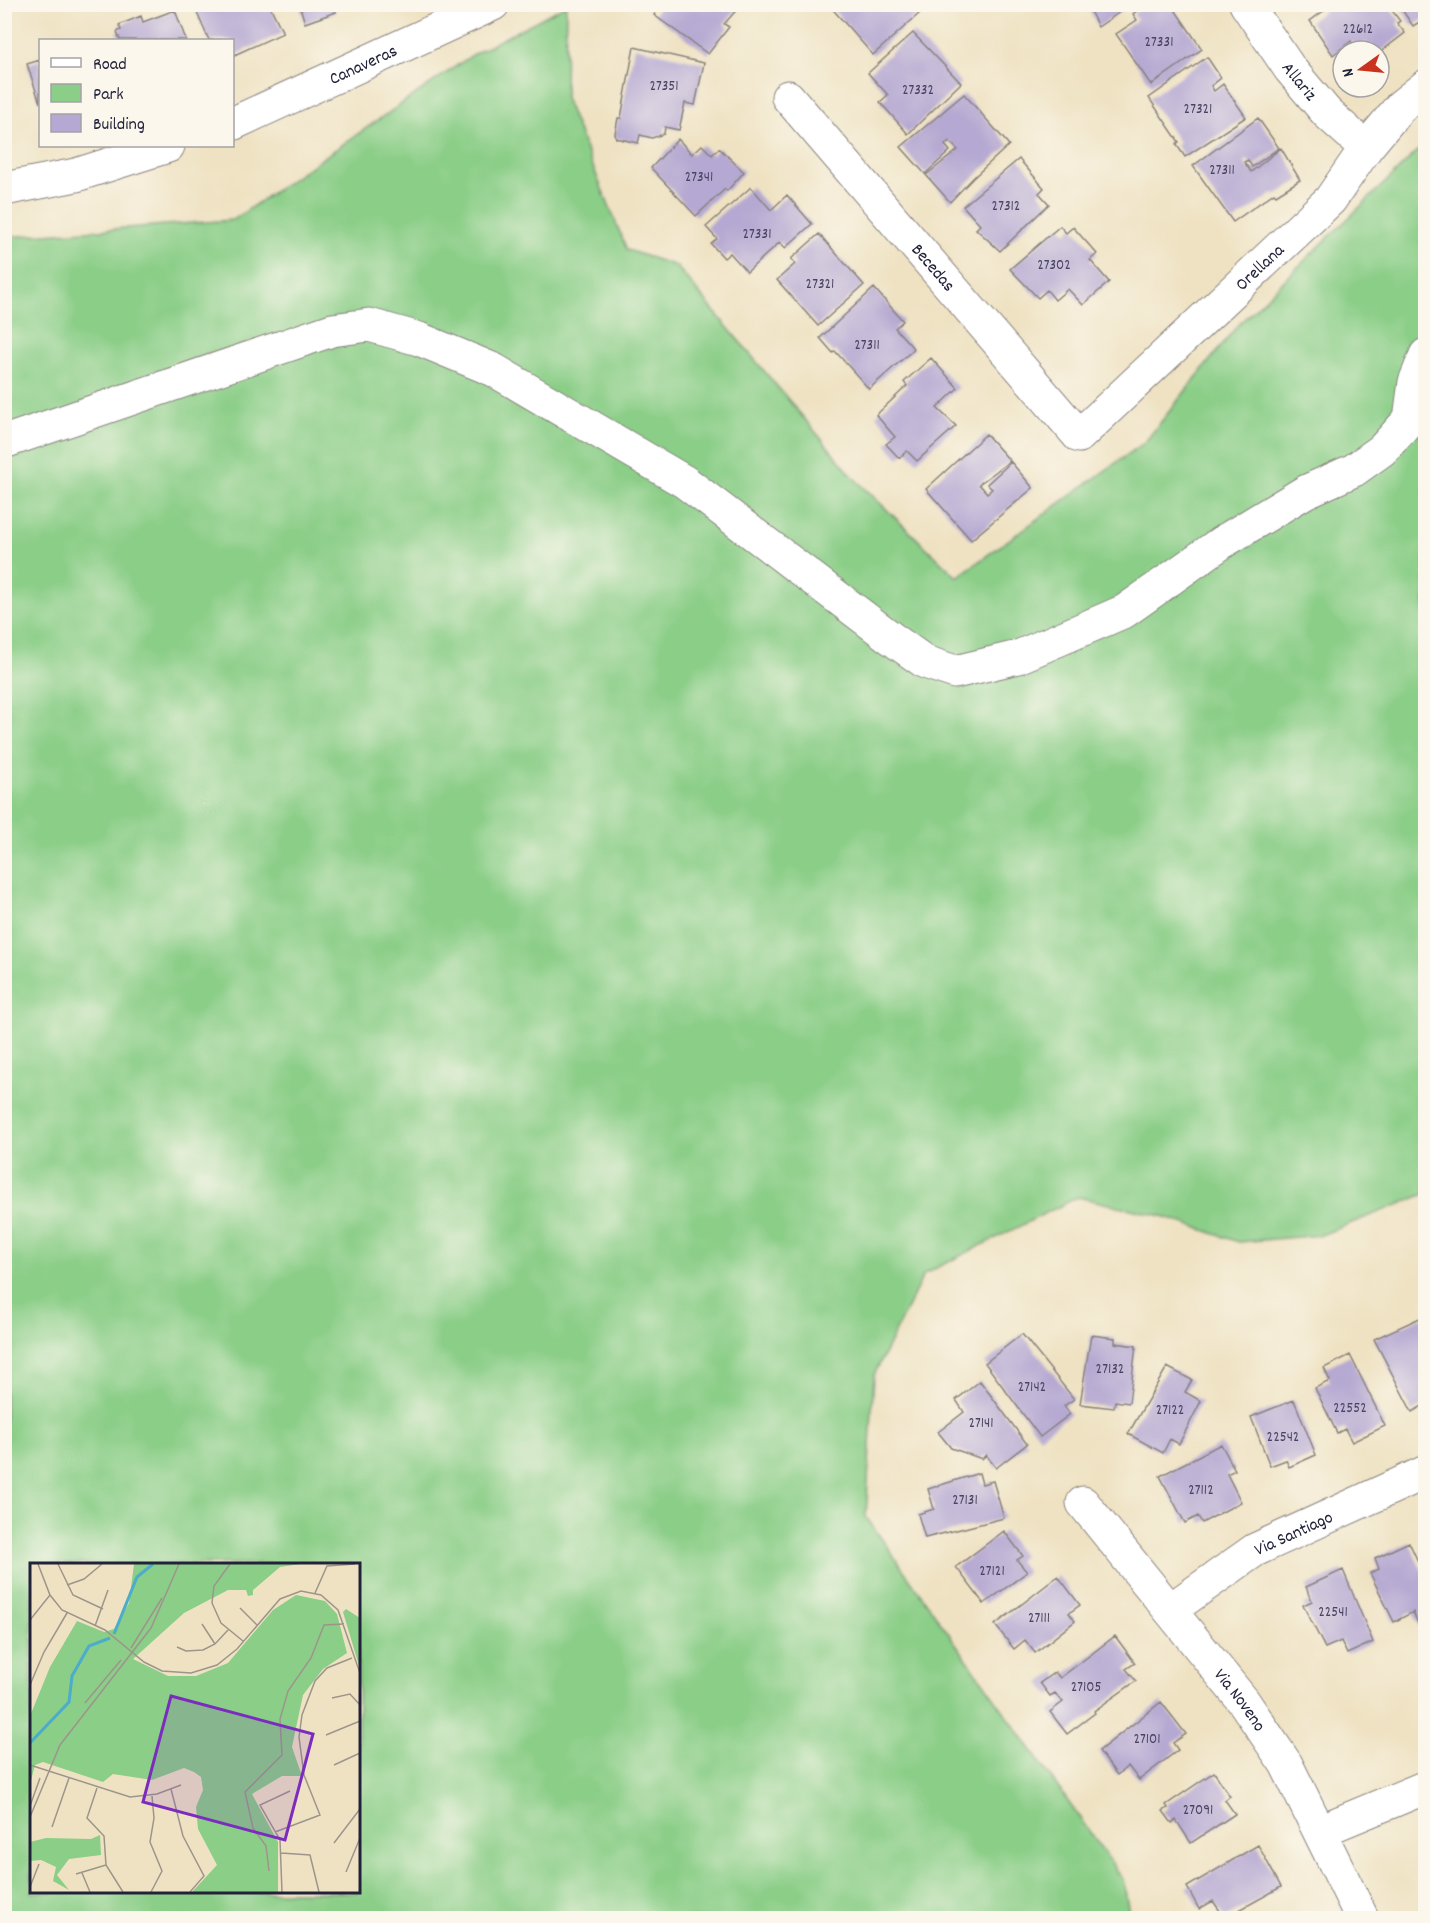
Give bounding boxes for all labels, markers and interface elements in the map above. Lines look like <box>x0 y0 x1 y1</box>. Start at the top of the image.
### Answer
house number: 22612 <box>1343 19 1373 41</box>
house number: 27331 <box>1145 32 1173 54</box>
legend <box>39 39 234 147</box>
north arrow <box>1331 39 1391 99</box>
street label: Canaveras <box>326 40 402 93</box>
text: Road <box>93 53 127 78</box>
street label: Allariz <box>1274 58 1322 107</box>
text: N <box>1337 65 1361 79</box>
house number: 27351 <box>649 76 679 98</box>
house number: 27332 <box>902 80 934 102</box>
text: Park <box>93 83 124 108</box>
house number: 27321 <box>1184 99 1212 121</box>
text: Building <box>93 113 145 138</box>
house number: 27311 <box>1209 160 1235 182</box>
house number: 27341 <box>685 167 713 189</box>
house number: 27312 <box>992 196 1020 218</box>
house number: 27331 <box>743 224 771 246</box>
street label: Becedas <box>904 239 960 298</box>
street label: Orellana <box>1231 239 1291 298</box>
house number: 27302 <box>1037 255 1071 277</box>
house number: 27321 <box>806 274 834 296</box>
house number: 27311 <box>854 335 880 357</box>
house number: 27132 <box>1096 1359 1124 1381</box>
house number: 27142 <box>1018 1377 1046 1399</box>
house number: 22552 <box>1333 1398 1367 1420</box>
house number: 27122 <box>1156 1400 1184 1422</box>
house number: 27141 <box>968 1413 994 1435</box>
house number: 22542 <box>1267 1427 1299 1449</box>
house number: 27112 <box>1188 1480 1214 1502</box>
house number: 27131 <box>952 1490 978 1512</box>
street label: Via Santiago <box>1251 1506 1337 1564</box>
house number: 27121 <box>979 1561 1005 1583</box>
inset map <box>30 1563 360 1893</box>
house number: 22541 <box>1318 1602 1348 1624</box>
house number: 27111 <box>1028 1608 1050 1630</box>
street label: Via Noveno <box>1207 1664 1271 1737</box>
house number: 27105 <box>1071 1677 1101 1699</box>
house number: 27101 <box>1133 1729 1161 1751</box>
house number: 27091 <box>1183 1800 1213 1822</box>

